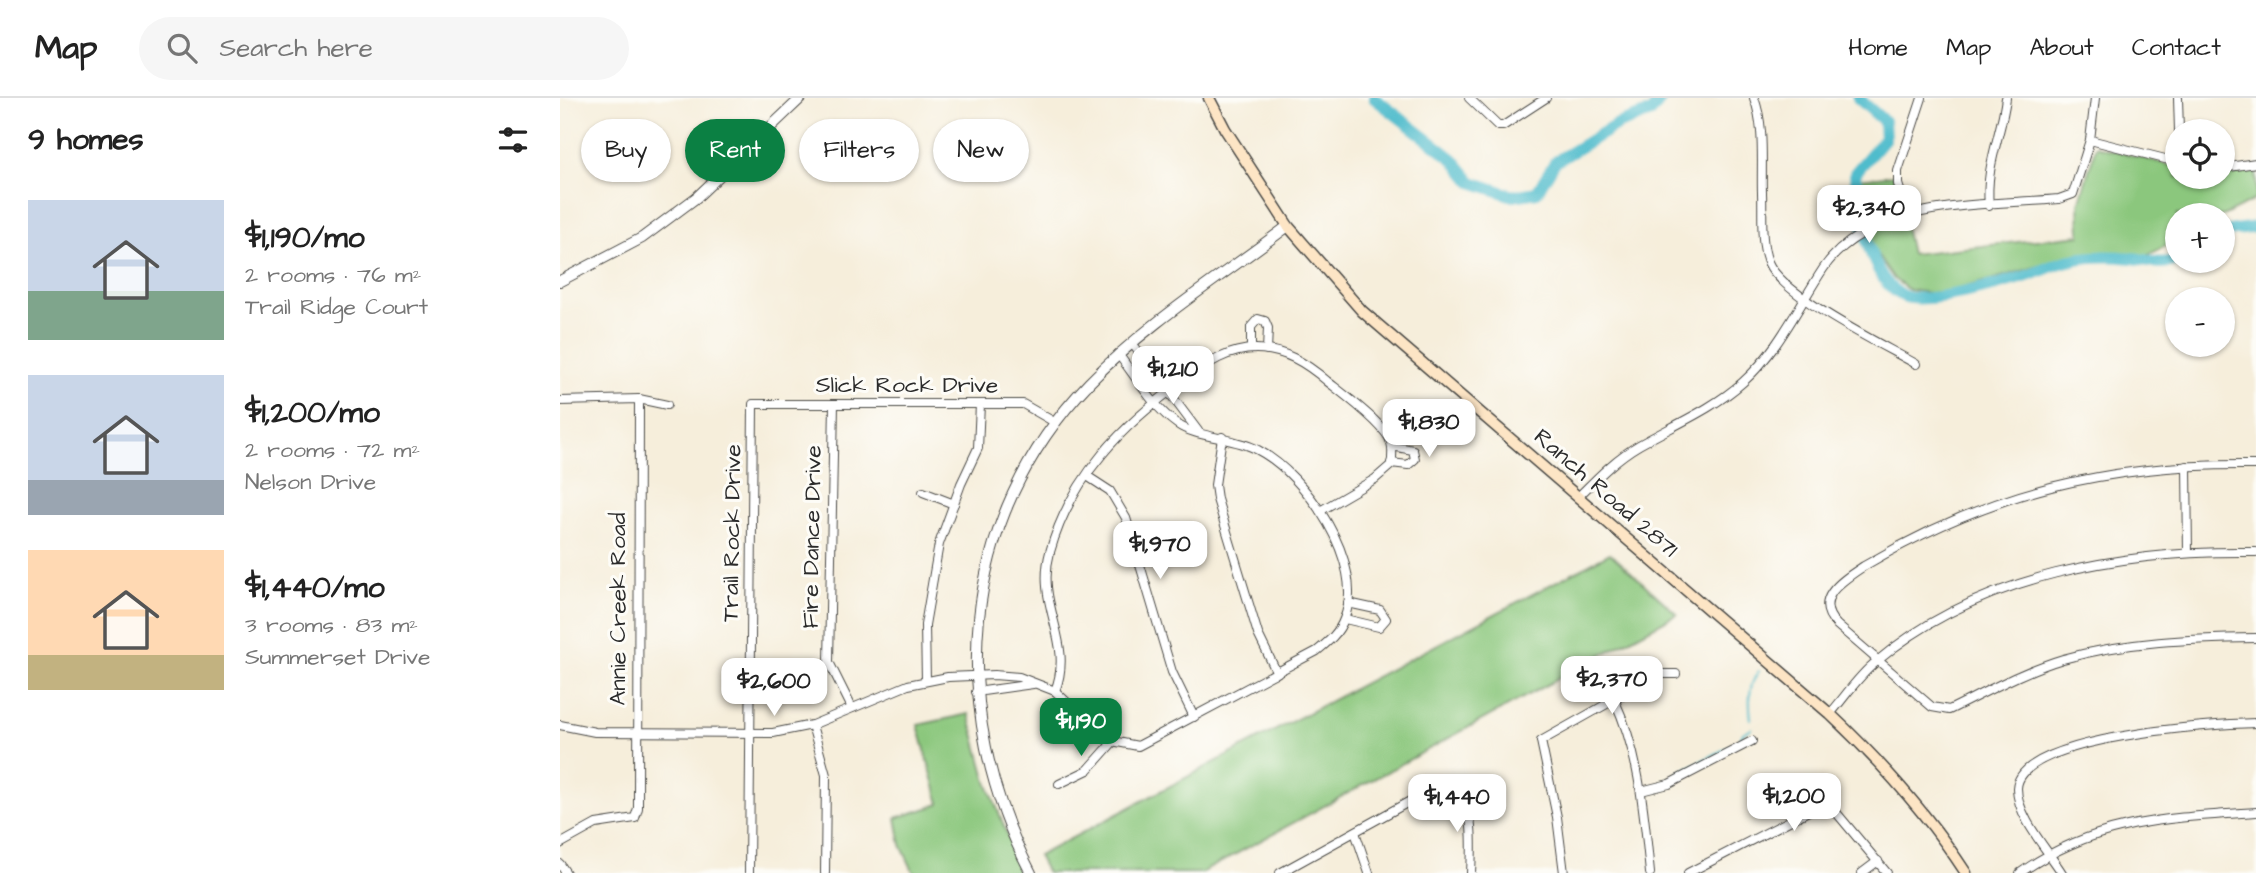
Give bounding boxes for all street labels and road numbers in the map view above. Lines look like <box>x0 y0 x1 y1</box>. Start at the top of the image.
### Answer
street label: Slick Rock Drive <box>816 369 998 401</box>
street label: Ranch Road 2871 <box>1527 421 1685 565</box>
street label: Trail Rock Drive <box>714 444 750 622</box>
street label: Fire Dance Drive <box>794 445 830 629</box>
street label: Annie Creek Road <box>602 512 634 705</box>

